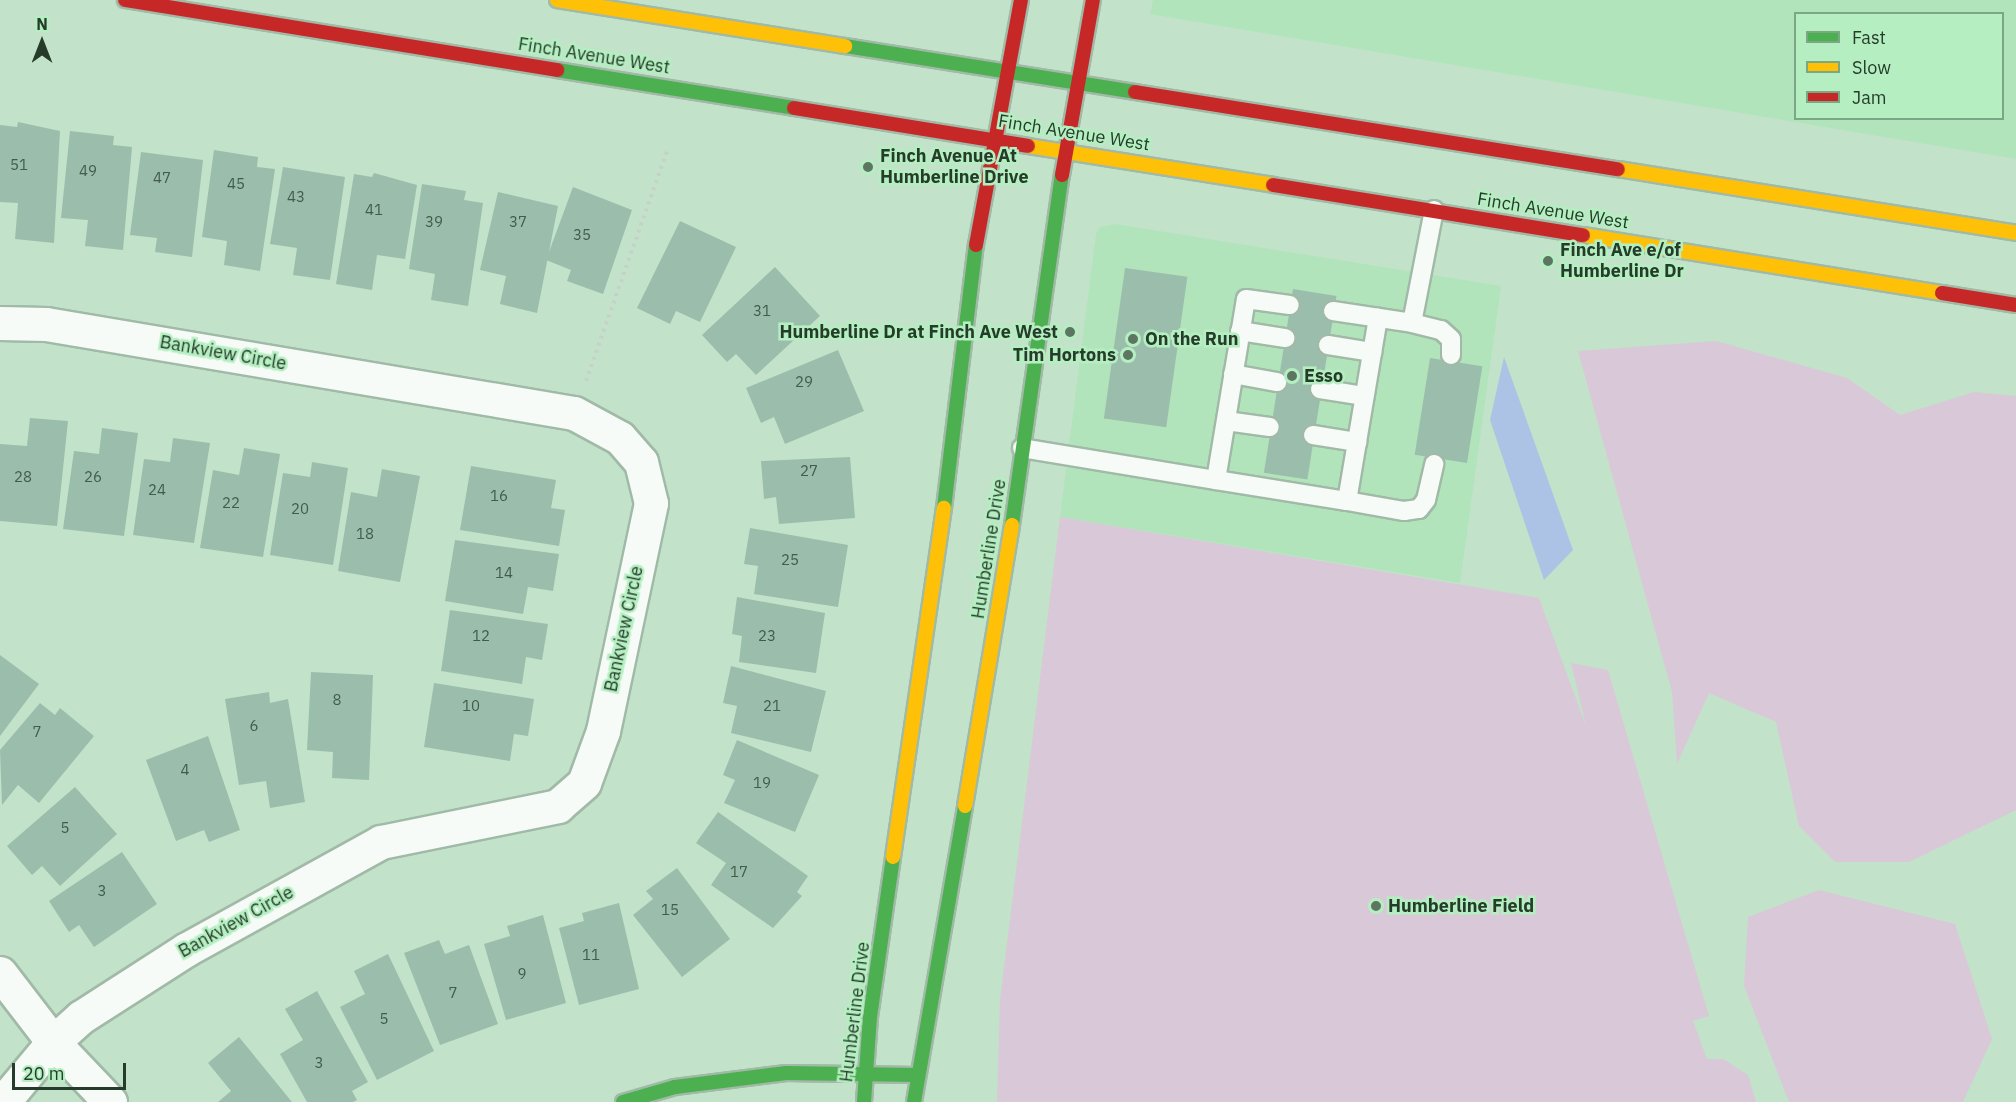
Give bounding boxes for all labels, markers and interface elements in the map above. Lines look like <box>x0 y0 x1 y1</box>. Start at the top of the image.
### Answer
north arrow <box>12 12 72 72</box>
legend <box>1794 12 2004 120</box>
text: N <box>36 14 48 34</box>
text: Fast <box>1852 26 1886 49</box>
street label: Finch Avenue West <box>517 33 671 79</box>
text: Slow <box>1852 56 1891 79</box>
text: Jam <box>1852 86 1887 109</box>
street label: Finch Avenue West <box>997 110 1151 156</box>
place label: Finch Avenue At Humberline Drive <box>880 146 1028 188</box>
house number: 51 <box>10 156 28 174</box>
marker: Finch Avenue At Humberline Drive <box>861 160 875 174</box>
house number: 49 <box>79 162 97 180</box>
house number: 47 <box>153 169 171 187</box>
house number: 45 <box>227 175 245 193</box>
house number: 43 <box>287 188 305 206</box>
street label: Finch Avenue West <box>1476 188 1630 234</box>
house number: 41 <box>365 201 383 219</box>
house number: 39 <box>425 213 443 231</box>
house number: 37 <box>509 213 527 231</box>
house number: 35 <box>573 226 591 244</box>
place label: Finch Ave e/of Humberline Dr <box>1560 240 1684 282</box>
marker: Finch Ave e/of Humberline Dr <box>1541 254 1555 268</box>
house number: 31 <box>753 302 771 320</box>
place label: Humberline Dr at Finch Ave West <box>779 321 1058 343</box>
marker: Humberline Dr at Finch Ave West <box>1063 325 1077 339</box>
place label: On the Run <box>1145 328 1238 350</box>
street label: Bankview Circle <box>158 331 288 375</box>
marker: On the Run <box>1126 332 1140 346</box>
place label: Tim Hortons <box>1013 344 1116 366</box>
marker: Tim Hortons <box>1121 348 1135 362</box>
place label: Esso <box>1304 365 1343 387</box>
marker: Esso <box>1285 369 1299 383</box>
house number: 29 <box>795 373 813 391</box>
house number: 27 <box>800 462 818 480</box>
house number: 28 <box>14 468 32 486</box>
house number: 26 <box>84 468 102 486</box>
street label: Humberline Drive <box>967 478 1011 620</box>
house number: 24 <box>148 481 166 499</box>
house number: 16 <box>490 487 508 505</box>
house number: 22 <box>222 494 240 512</box>
house number: 20 <box>291 500 309 518</box>
house number: 18 <box>356 525 374 543</box>
house number: 25 <box>781 551 799 569</box>
house number: 14 <box>495 564 513 582</box>
street label: Bankview Circle <box>600 564 648 694</box>
house number: 12 <box>472 627 490 645</box>
house number: 23 <box>758 627 776 645</box>
house number: 8 <box>333 691 341 709</box>
house number: 10 <box>462 697 480 715</box>
house number: 21 <box>763 697 781 715</box>
house number: 6 <box>250 717 258 735</box>
house number: 7 <box>33 723 41 741</box>
house number: 4 <box>181 761 189 779</box>
house number: 19 <box>753 774 771 792</box>
house number: 5 <box>61 819 69 837</box>
house number: 17 <box>730 863 748 881</box>
house number: 3 <box>98 882 106 900</box>
street label: Bankview Circle <box>175 882 297 962</box>
place label: Humberline Field <box>1388 895 1534 917</box>
marker: Humberline Field <box>1369 899 1383 913</box>
house number: 15 <box>661 901 679 919</box>
street label: Humberline Drive <box>836 941 874 1083</box>
house number: 11 <box>582 946 600 964</box>
house number: 9 <box>518 965 526 983</box>
house number: 7 <box>449 984 457 1002</box>
house number: 5 <box>380 1010 388 1028</box>
scale bar <box>15 1051 129 1089</box>
house number: 3 <box>315 1054 323 1072</box>
text: 20 m <box>23 1062 65 1085</box>

